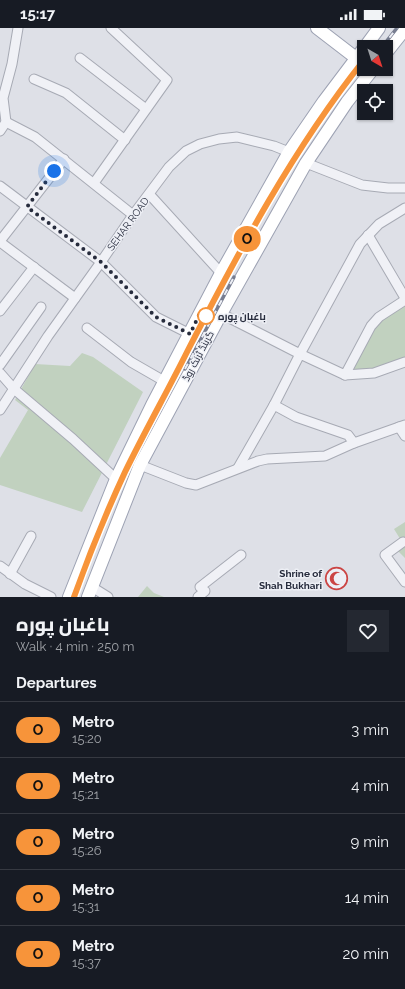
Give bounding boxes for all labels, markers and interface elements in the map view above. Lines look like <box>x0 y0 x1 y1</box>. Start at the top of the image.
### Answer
text: 15:17 <box>20 5 55 23</box>
north arrow <box>357 40 393 76</box>
map controls <box>357 40 393 120</box>
button: locate <box>357 84 393 120</box>
your location <box>44 161 64 181</box>
street label: SEHAR ROAD <box>105 195 151 253</box>
line badge: O <box>234 226 260 252</box>
text: O <box>242 231 252 247</box>
marker: باغبان پورہ <box>197 307 215 325</box>
place label: باغبان پورہ <box>218 311 266 324</box>
street label: گرینڈ ٹرنک روڈ <box>180 329 216 383</box>
mosque icon: Shrine of Shah Bukhari <box>324 566 350 592</box>
place label: Shrine of Shah Bukhari <box>259 568 322 591</box>
button: heart <box>347 610 389 652</box>
text: باغبان پورہ <box>16 613 110 635</box>
text: Walk · 4 min · 250 m <box>16 639 134 654</box>
text: Departures <box>16 674 97 692</box>
text: Metro <box>72 713 114 731</box>
text: 3 min <box>351 721 389 739</box>
text: O <box>33 722 43 738</box>
text: 15:20 <box>72 731 102 746</box>
text: Metro <box>72 769 114 787</box>
text: 4 min <box>351 777 389 795</box>
text: O <box>33 778 43 794</box>
text: 15:21 <box>72 787 99 802</box>
text: Metro <box>72 825 114 843</box>
text: 9 min <box>351 833 389 851</box>
text: O <box>33 834 43 850</box>
text: 15:26 <box>72 843 102 858</box>
text: Metro <box>72 881 114 899</box>
text: 14 min <box>345 889 389 907</box>
text: O <box>33 890 43 906</box>
text: 15:31 <box>72 899 100 914</box>
text: Metro <box>72 937 114 955</box>
text: 20 min <box>342 945 389 963</box>
text: O <box>33 946 43 962</box>
text: 15:37 <box>72 955 101 970</box>

